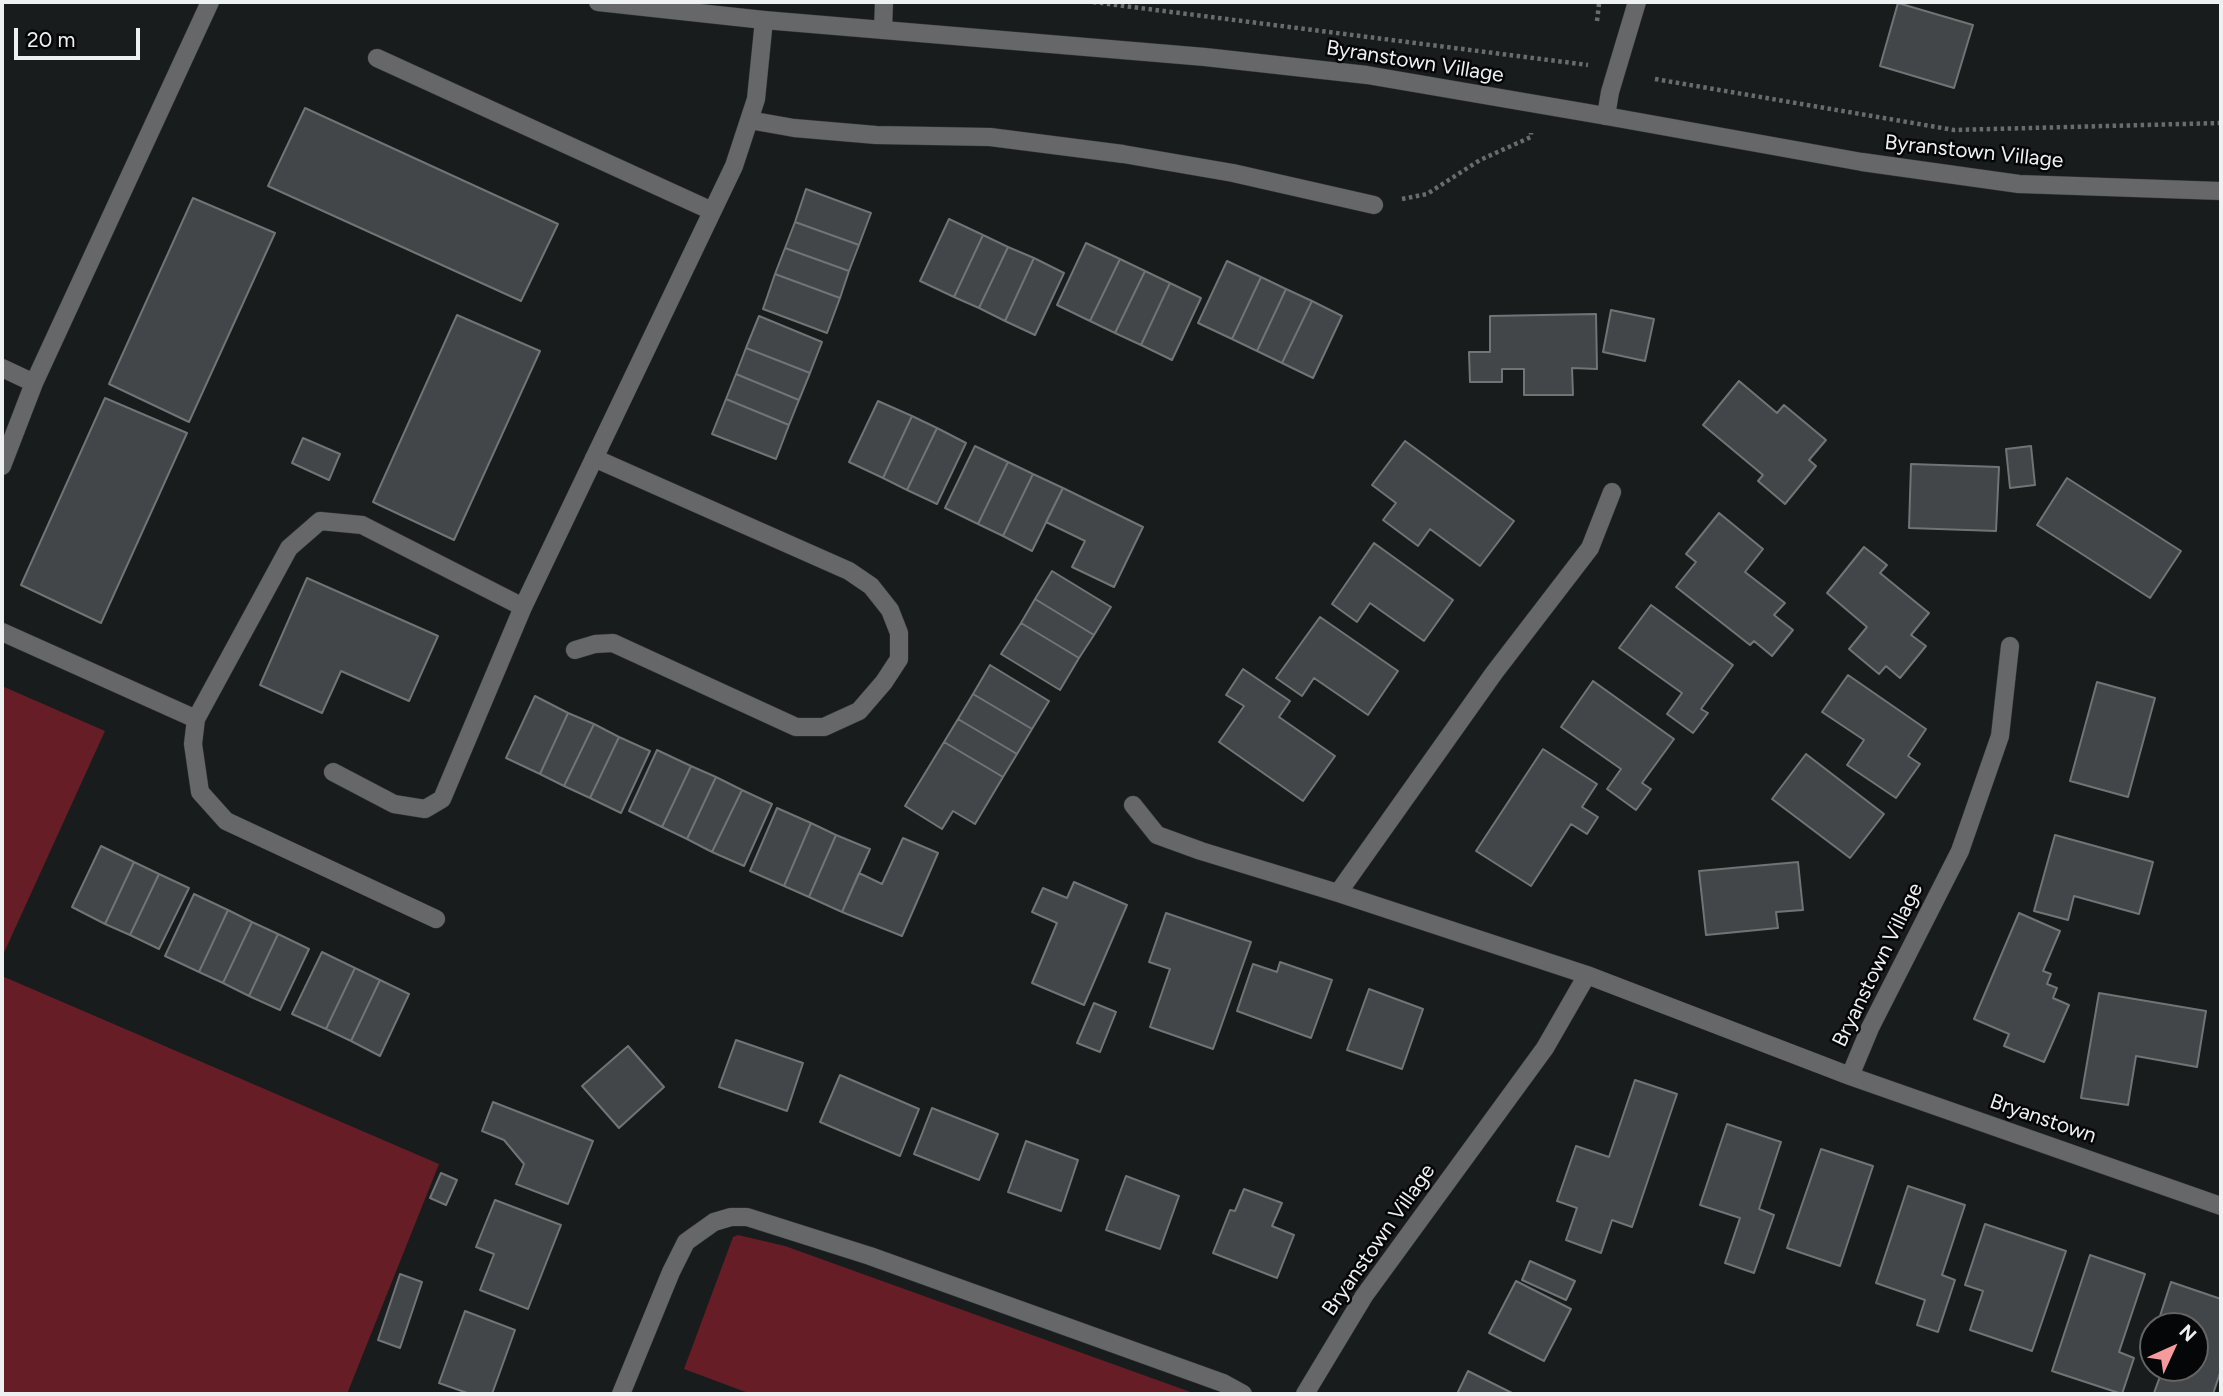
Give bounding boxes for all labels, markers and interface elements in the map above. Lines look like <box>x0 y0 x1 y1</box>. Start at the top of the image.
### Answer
scale bar <box>18 14 144 58</box>
text: 20 m <box>27 27 75 52</box>
street label: Byranstown Village <box>1324 36 1506 88</box>
street label: Byranstown Village <box>1883 130 2065 174</box>
street label: Bryanstown Village <box>1827 879 1929 1051</box>
street label: Bryanstown <box>1986 1089 2100 1149</box>
street label: Bryanstown Village <box>1317 1159 1441 1321</box>
north arrow <box>2139 1312 2209 1382</box>
text: N <box>2174 1320 2201 1347</box>

